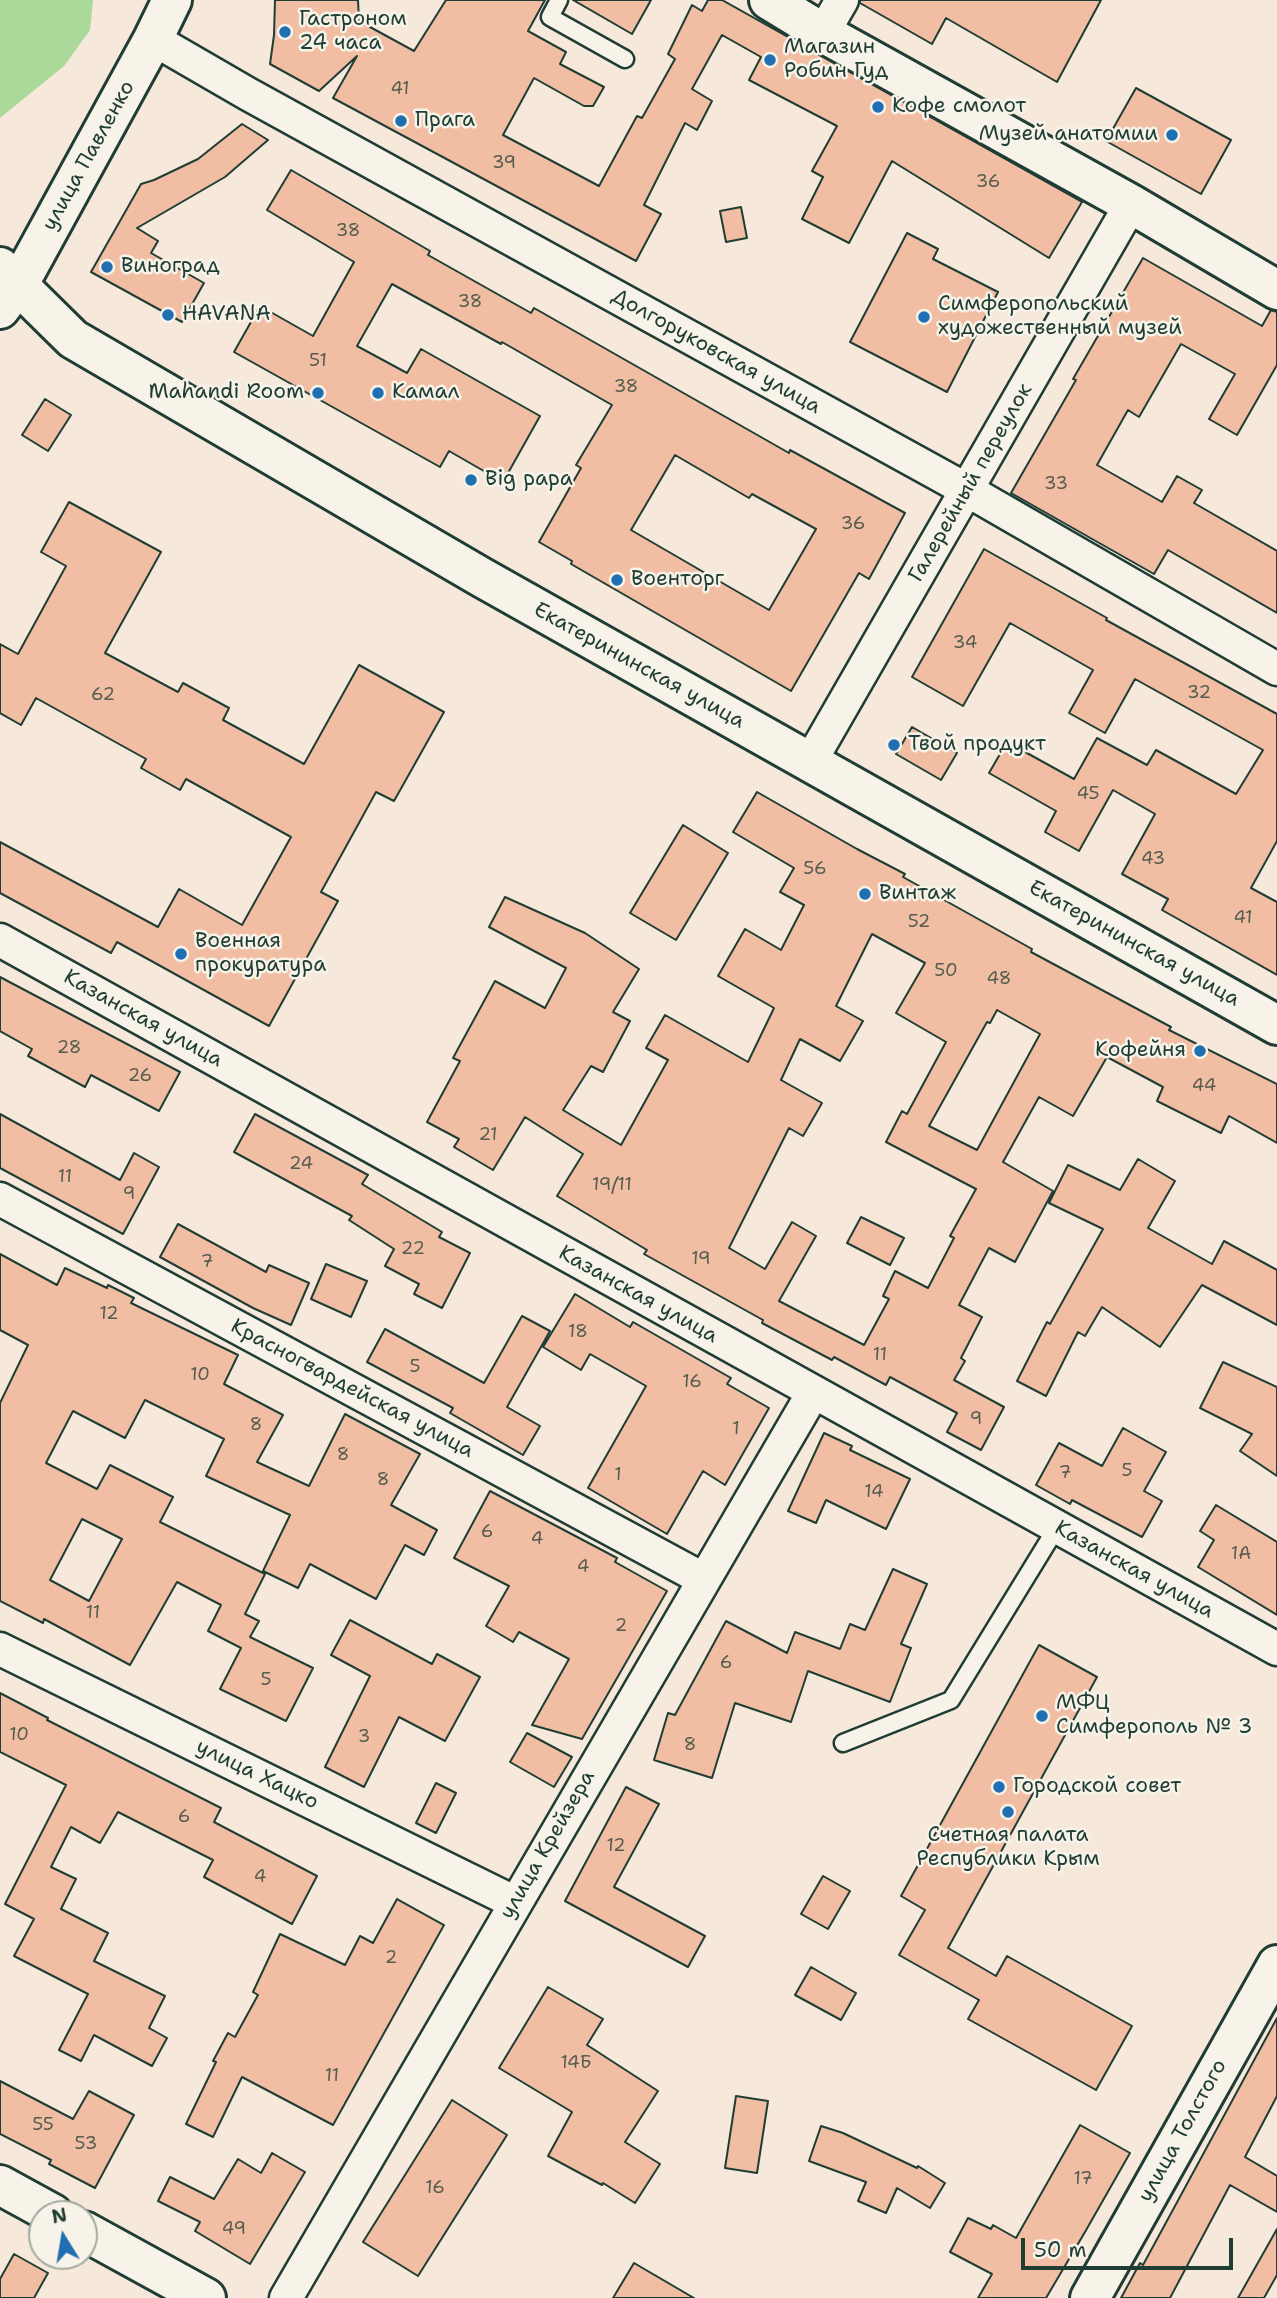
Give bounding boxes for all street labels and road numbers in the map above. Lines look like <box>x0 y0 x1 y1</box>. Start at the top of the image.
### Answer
street label: улица Павленко <box>37 77 141 235</box>
street label: Долгоруковская улица <box>607 284 825 420</box>
street label: Галерейный переулок <box>904 379 1038 587</box>
street label: Екатерининская улица <box>529 597 749 735</box>
street label: Екатерининская улица <box>1024 875 1244 1013</box>
street label: Казанская улица <box>59 965 227 1073</box>
street label: Казанская улица <box>554 1241 722 1349</box>
street label: Красногвардейская улица <box>226 1314 478 1464</box>
street label: Казанская улица <box>1050 1516 1218 1624</box>
street label: улица Хацко <box>192 1735 322 1815</box>
street label: улица Крейзера <box>495 1766 601 1924</box>
street label: улица Толстого <box>1133 2055 1233 2207</box>

